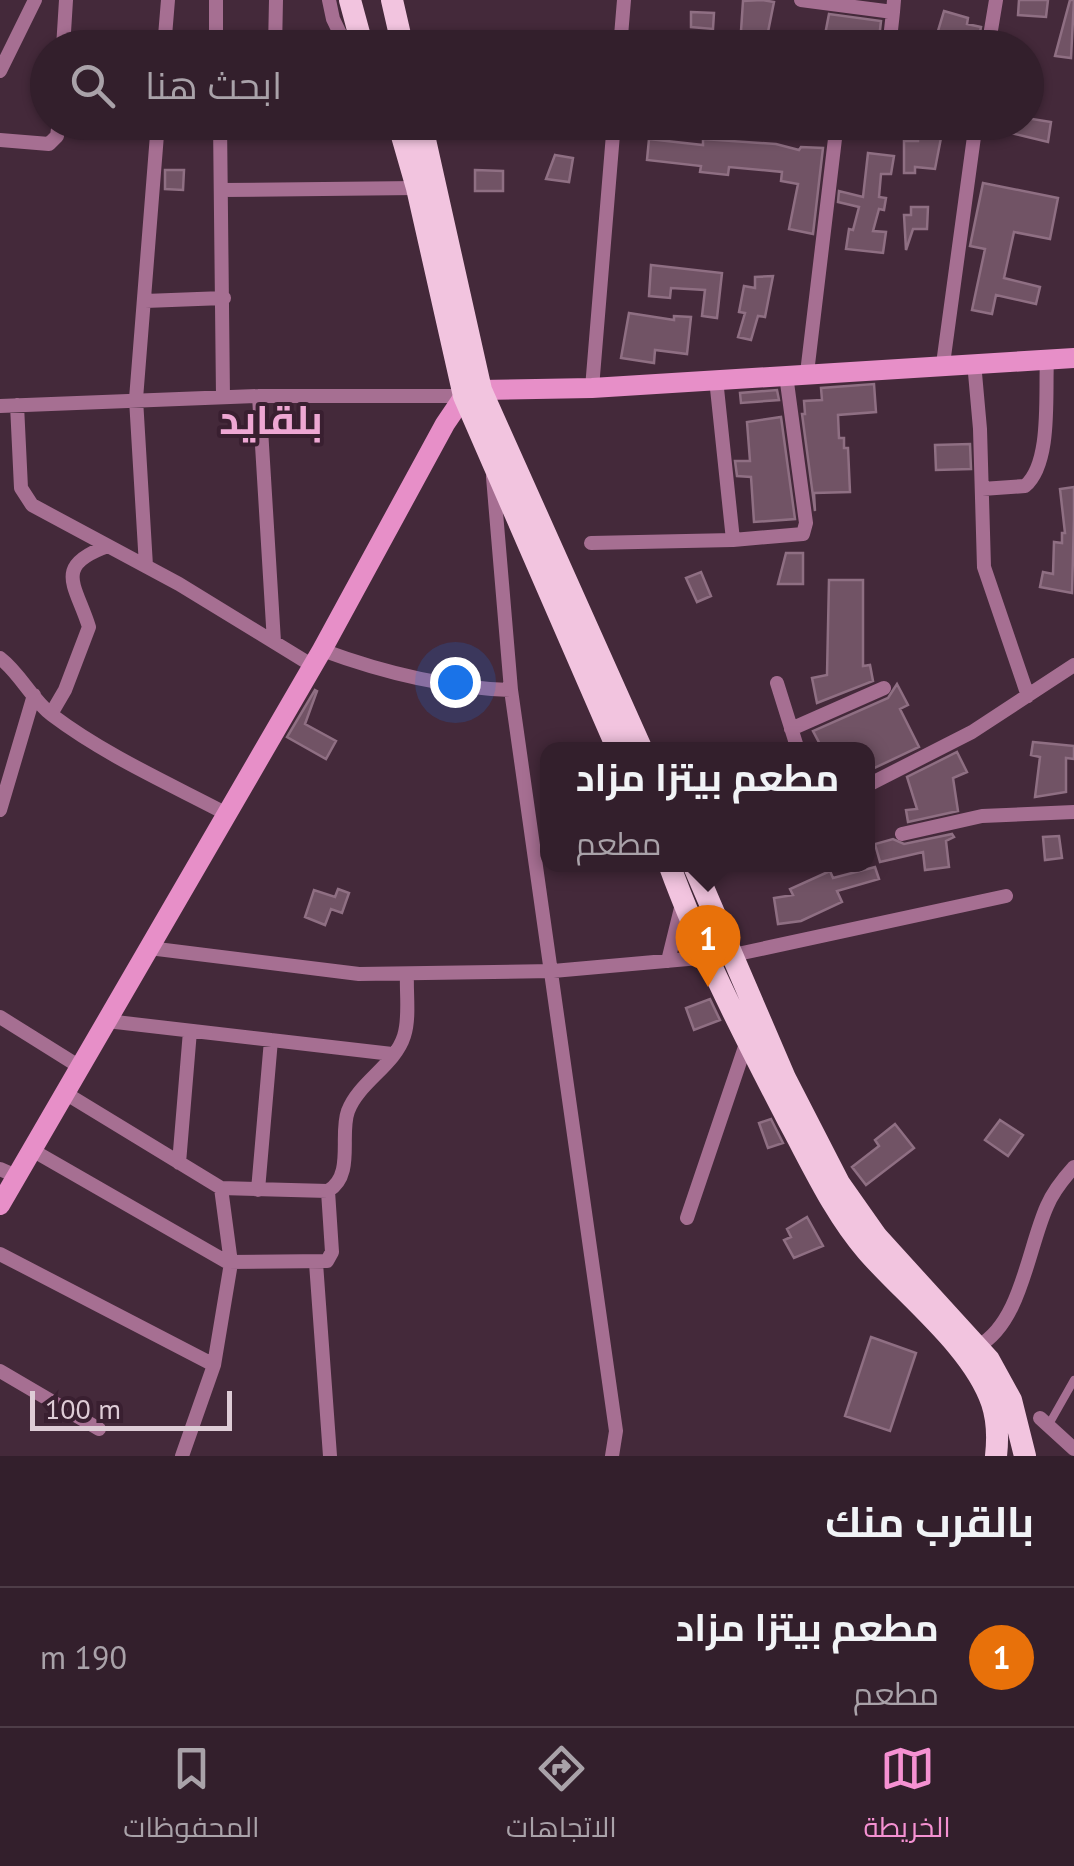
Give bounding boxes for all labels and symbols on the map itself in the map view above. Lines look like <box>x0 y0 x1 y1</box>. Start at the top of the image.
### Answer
district label: بلقايد <box>219 393 323 445</box>
your location <box>430 657 481 708</box>
pin: 1 <box>676 904 740 987</box>
scale bar <box>30 1386 232 1430</box>

